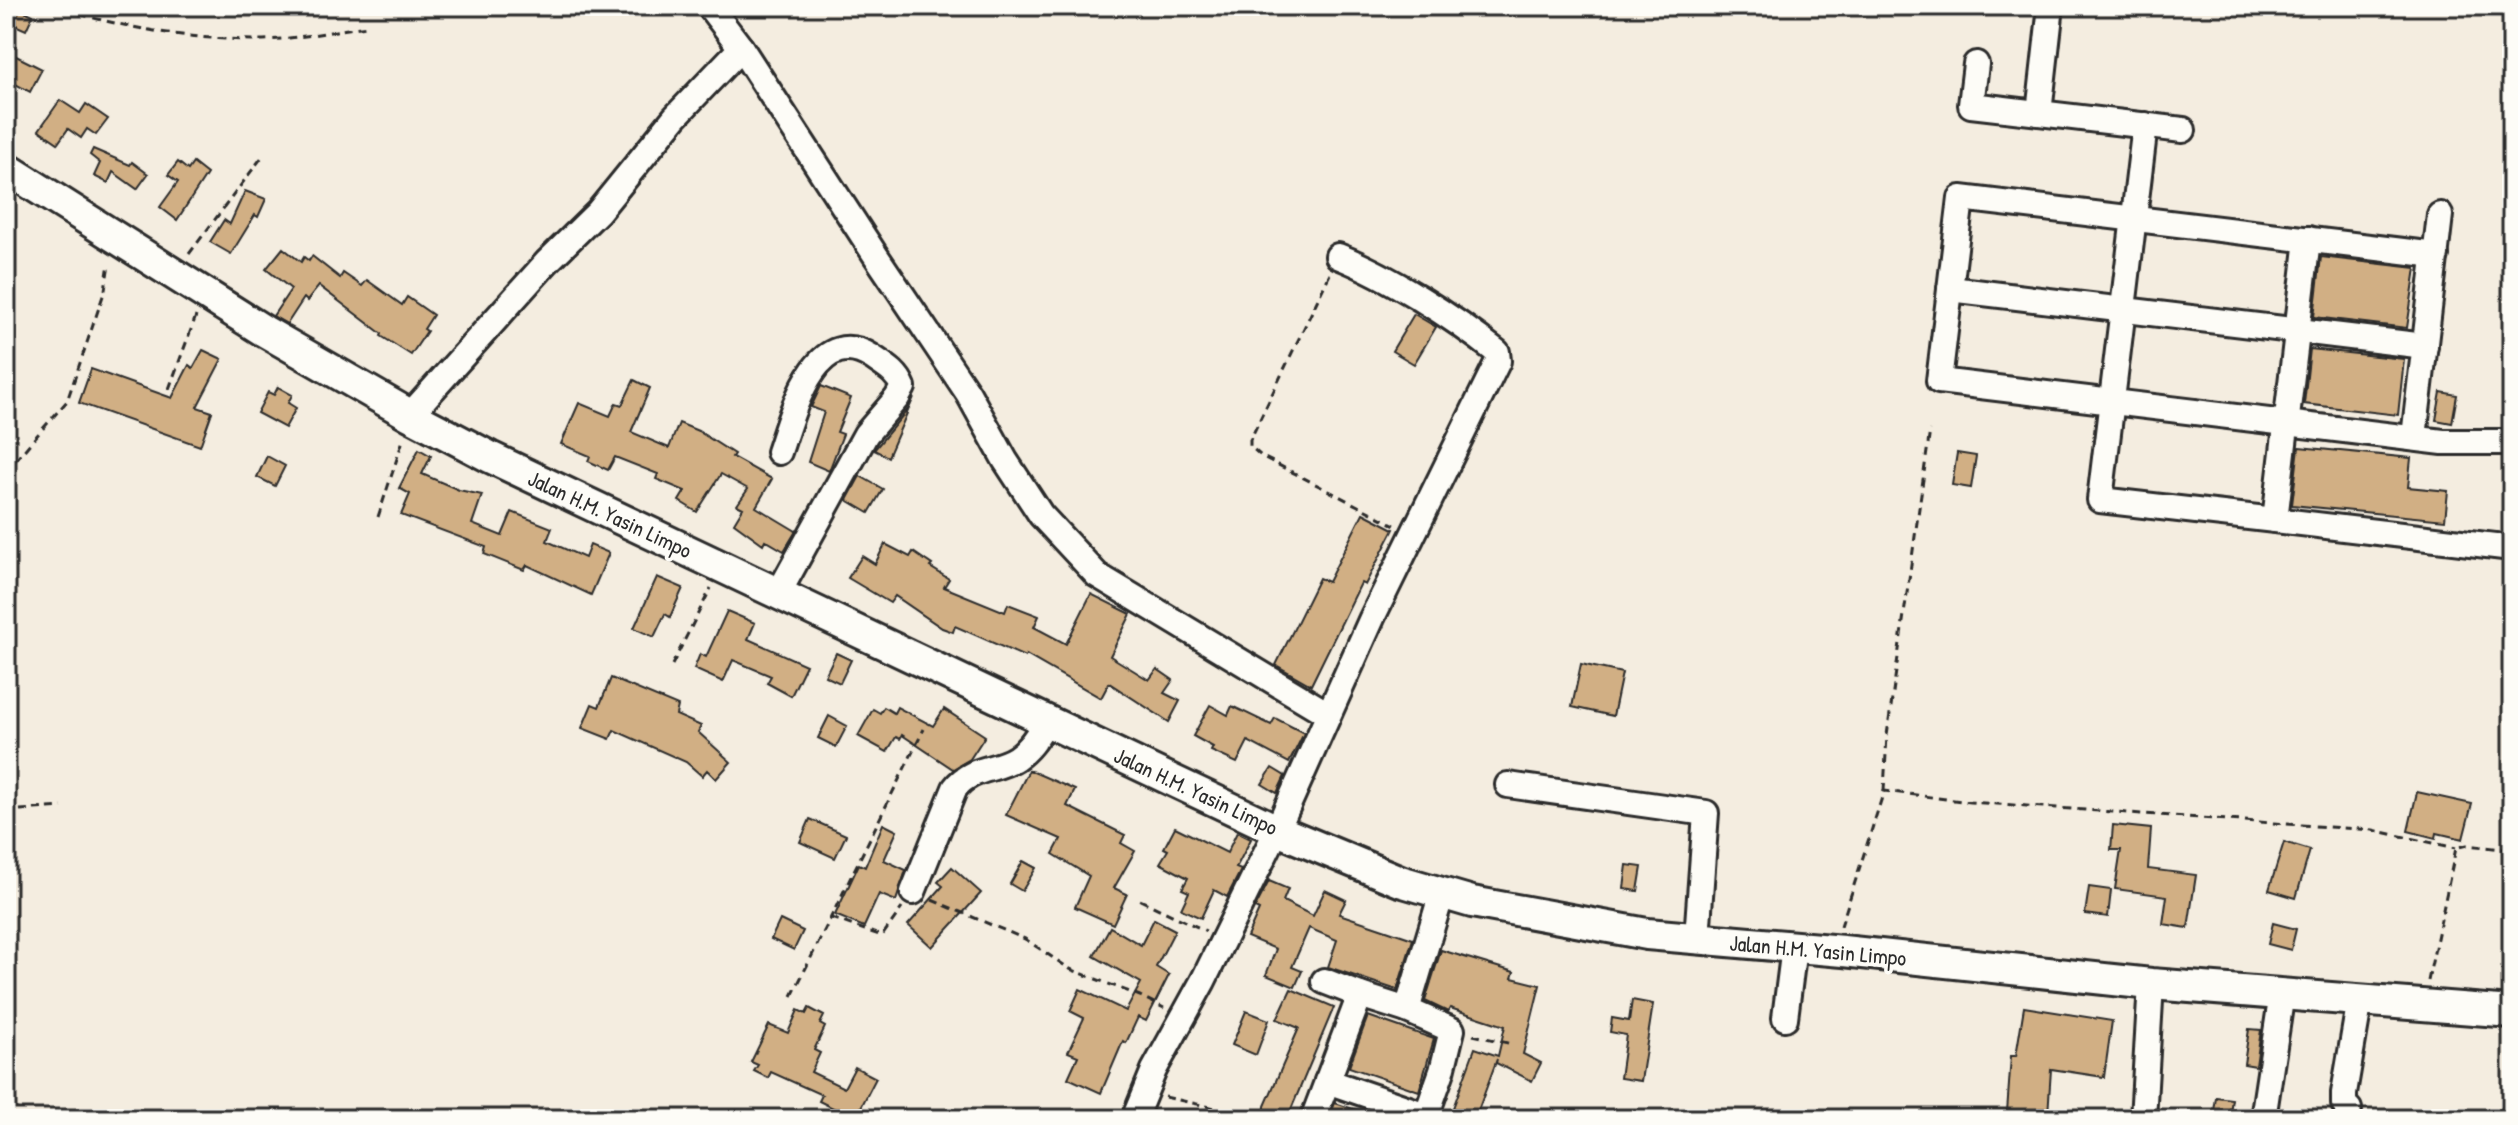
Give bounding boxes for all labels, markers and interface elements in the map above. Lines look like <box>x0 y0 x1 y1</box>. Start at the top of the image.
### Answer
street label: Jalan H.M. Yasin Limpo <box>523 463 697 565</box>
street label: Jalan H.M. Yasin Limpo <box>1109 740 1283 842</box>
street label: Jalan H.M. Yasin Limpo <box>1728 927 1908 973</box>

